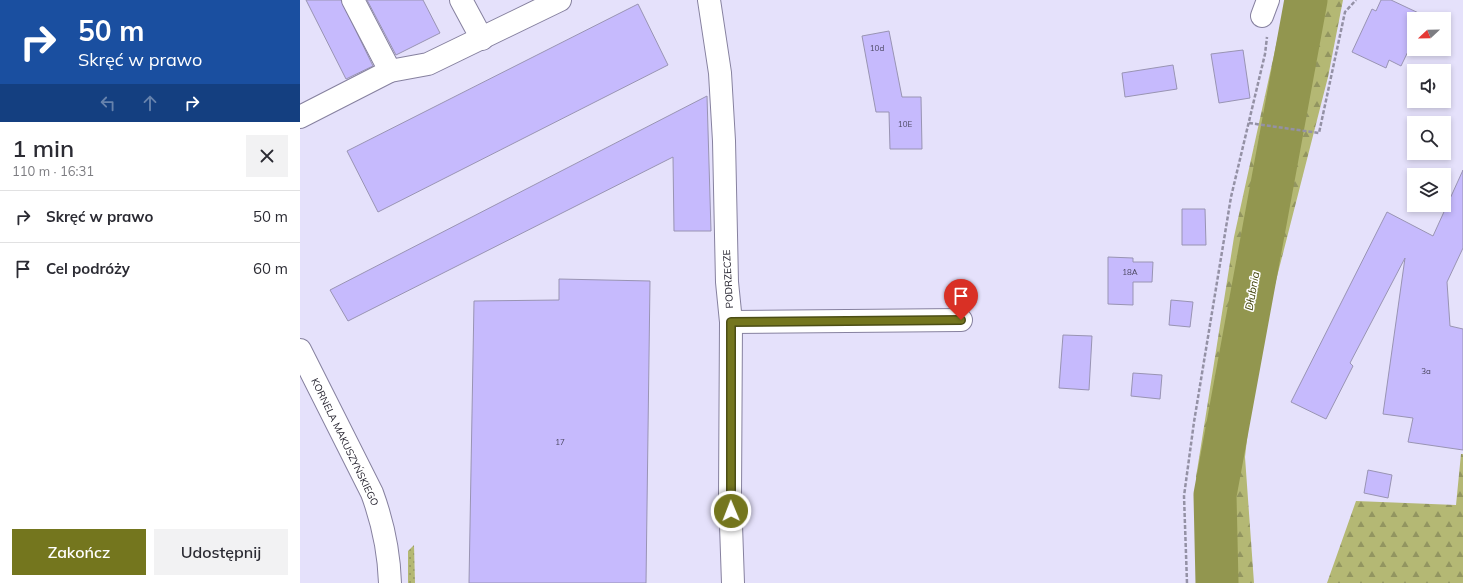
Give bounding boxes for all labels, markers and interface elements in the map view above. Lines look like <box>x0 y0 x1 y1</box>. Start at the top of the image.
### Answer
north arrow <box>1407 12 1451 56</box>
map controls <box>1407 12 1451 212</box>
text: 50 m <box>78 13 144 48</box>
icon: right <box>12 16 64 68</box>
house number: 10d <box>870 43 884 53</box>
text: Skręć w prawo <box>78 48 202 71</box>
button: sound <box>1407 64 1451 108</box>
icon: left <box>97 92 119 114</box>
icon: ahead <box>139 92 161 114</box>
icon: right <box>181 92 203 114</box>
button: search <box>1407 116 1451 160</box>
house number: 10E <box>898 119 912 129</box>
text: 1 min <box>12 133 74 163</box>
button: close <box>246 135 288 177</box>
text: 110 m · 16:31 <box>12 163 94 179</box>
button: layers <box>1407 168 1451 212</box>
icon: right <box>12 206 34 228</box>
text: Skręć w prawo <box>46 207 153 226</box>
text: 50 m <box>253 207 288 226</box>
street label: PODRZECZE <box>720 249 736 309</box>
icon: arrive <box>12 258 34 280</box>
text: Cel podróży <box>46 259 130 278</box>
text: 60 m <box>253 259 288 278</box>
house number: 18A <box>1122 267 1138 277</box>
water label: Dłubnia <box>1242 270 1262 312</box>
pin <box>944 279 978 320</box>
icon: arrive <box>950 285 972 307</box>
house number: 3a <box>1421 366 1431 376</box>
street label: KORNELA MAKUSZYŃSKIEGO <box>308 376 382 508</box>
house number: 17 <box>555 437 565 447</box>
position arrow <box>710 490 752 532</box>
button: Zakończ <box>12 529 146 575</box>
button: Udostępnij <box>154 529 288 575</box>

